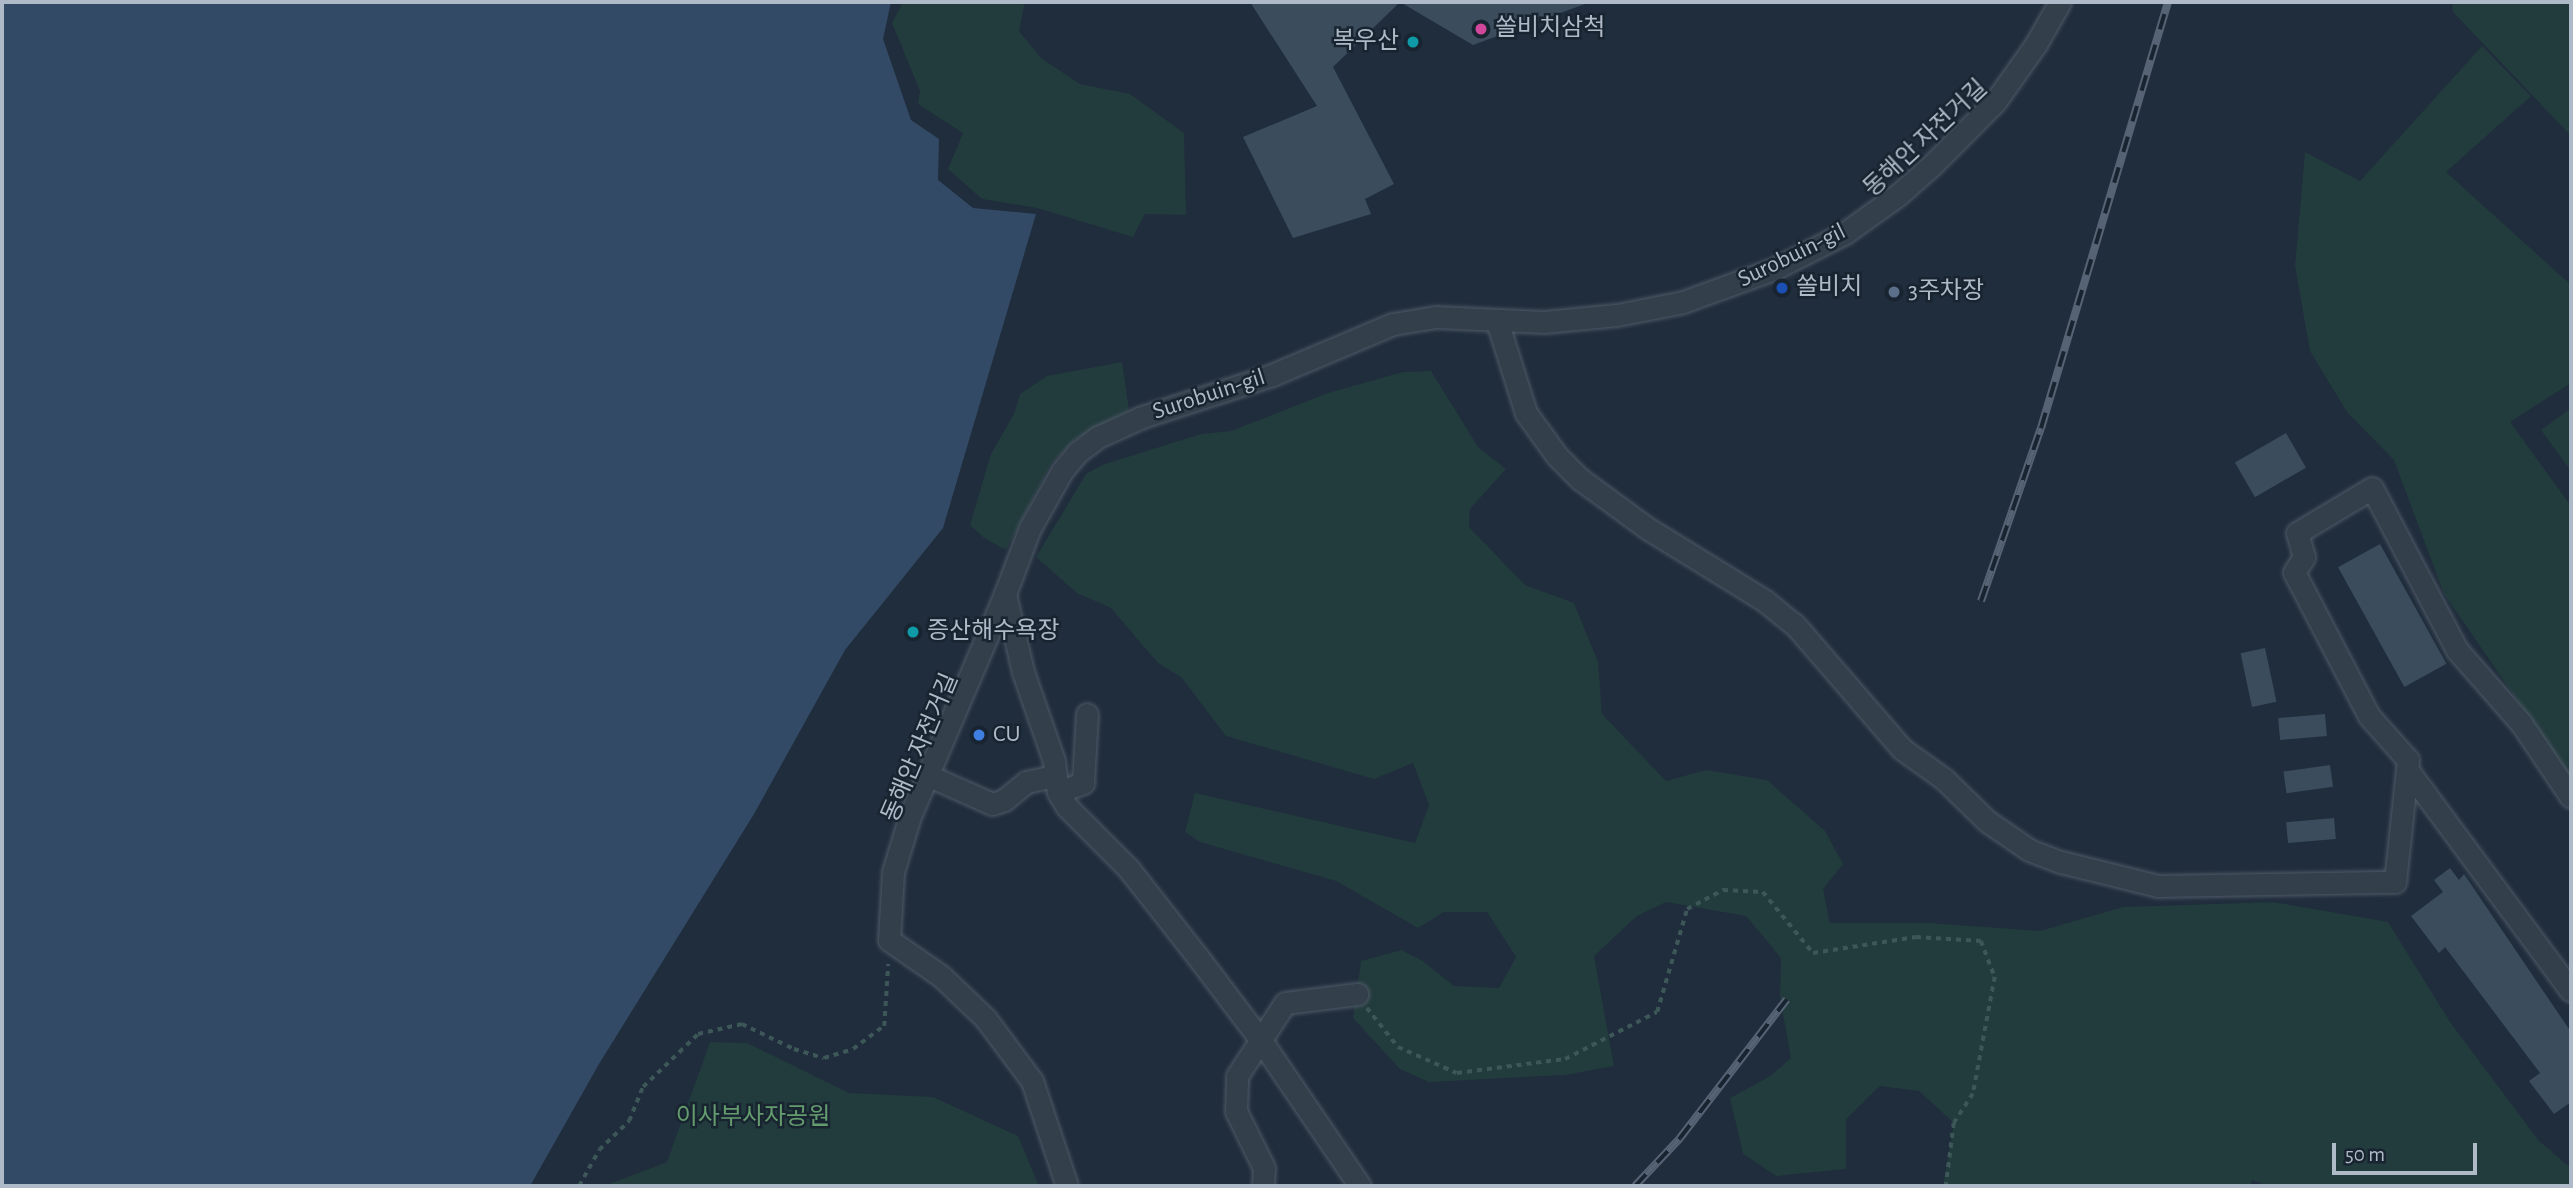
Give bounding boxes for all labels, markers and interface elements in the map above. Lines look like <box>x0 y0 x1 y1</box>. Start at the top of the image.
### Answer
place label: 쏠비치삼척 <box>1495 15 1605 43</box>
marker: 쏠비치삼척 <box>1473 21 1489 37</box>
place label: 복우산 <box>1333 28 1399 56</box>
marker: 복우산 <box>1405 34 1421 50</box>
street label: 동해안 자전거길 <box>1858 74 1994 204</box>
street label: Surobuin-gil <box>1733 218 1851 294</box>
place label: 쏠비치 <box>1796 274 1862 302</box>
place label: 3주차장 <box>1908 278 1984 306</box>
marker: 쏠비치 <box>1774 280 1790 296</box>
marker: 3주차장 <box>1886 284 1902 300</box>
street label: Surobuin-gil <box>1149 363 1269 427</box>
place label: 증산해수욕장 <box>927 618 1059 646</box>
marker: 증산해수욕장 <box>905 624 921 640</box>
street label: 동해안 자전거길 <box>877 669 965 827</box>
place label: CU <box>993 721 1021 749</box>
marker: CU <box>971 727 987 743</box>
park label: 이사부사자공원 <box>676 1104 830 1132</box>
scale bar <box>2335 1128 2480 1172</box>
text: 50 m <box>2345 1144 2385 1165</box>

